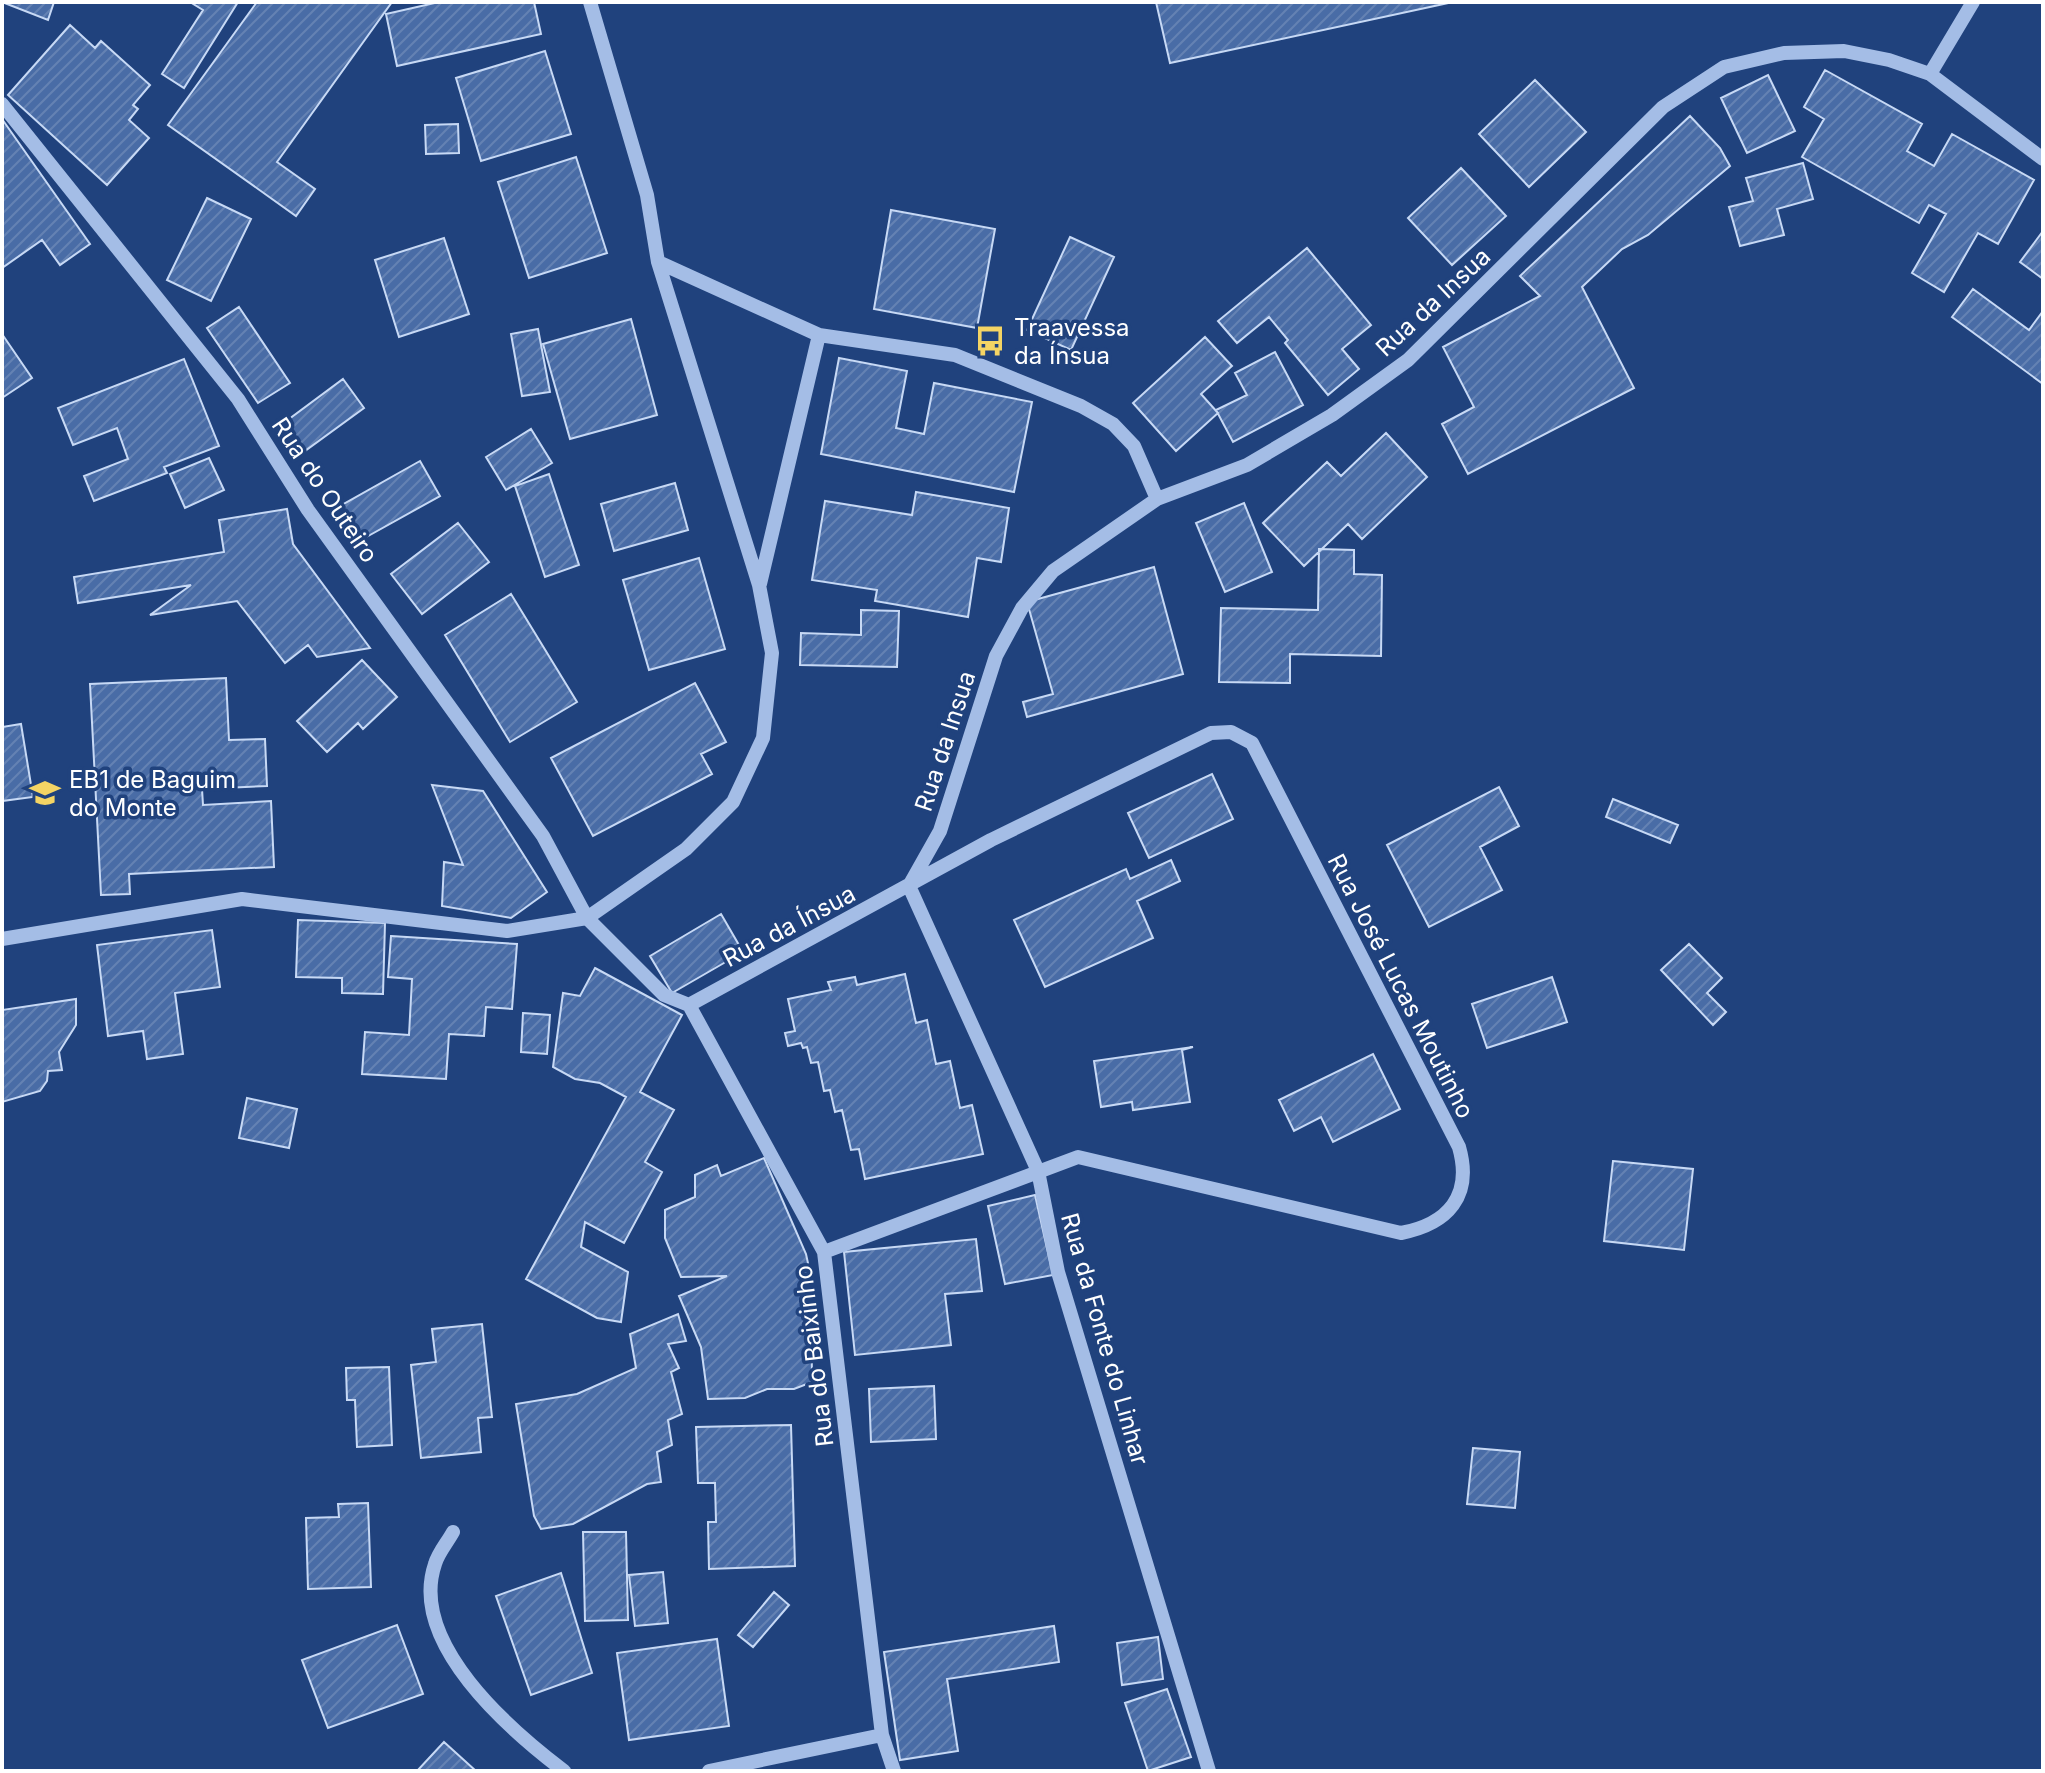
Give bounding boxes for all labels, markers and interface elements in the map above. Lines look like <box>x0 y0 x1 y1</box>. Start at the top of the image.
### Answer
street label: Rua da Insua <box>1370 242 1496 362</box>
place label: Traavessa da Ínsua <box>1014 313 1130 370</box>
bus stop icon: Traavessa da Ínsua <box>973 324 1007 358</box>
street label: Rua do Outeiro <box>266 412 384 568</box>
street label: Rua da Insua <box>909 667 981 815</box>
place label: EB1 de Baguim do Monte <box>69 765 236 822</box>
school or university icon: EB1 de Baguim do Monte <box>28 776 62 810</box>
street label: Rua José Lucas Moutinho <box>1322 849 1480 1123</box>
street label: Rua da Ínsua <box>717 878 860 973</box>
street label: Rua da Fonte do Linhar <box>1055 1210 1155 1468</box>
street label: Rua do Baixinho <box>788 1264 840 1448</box>

